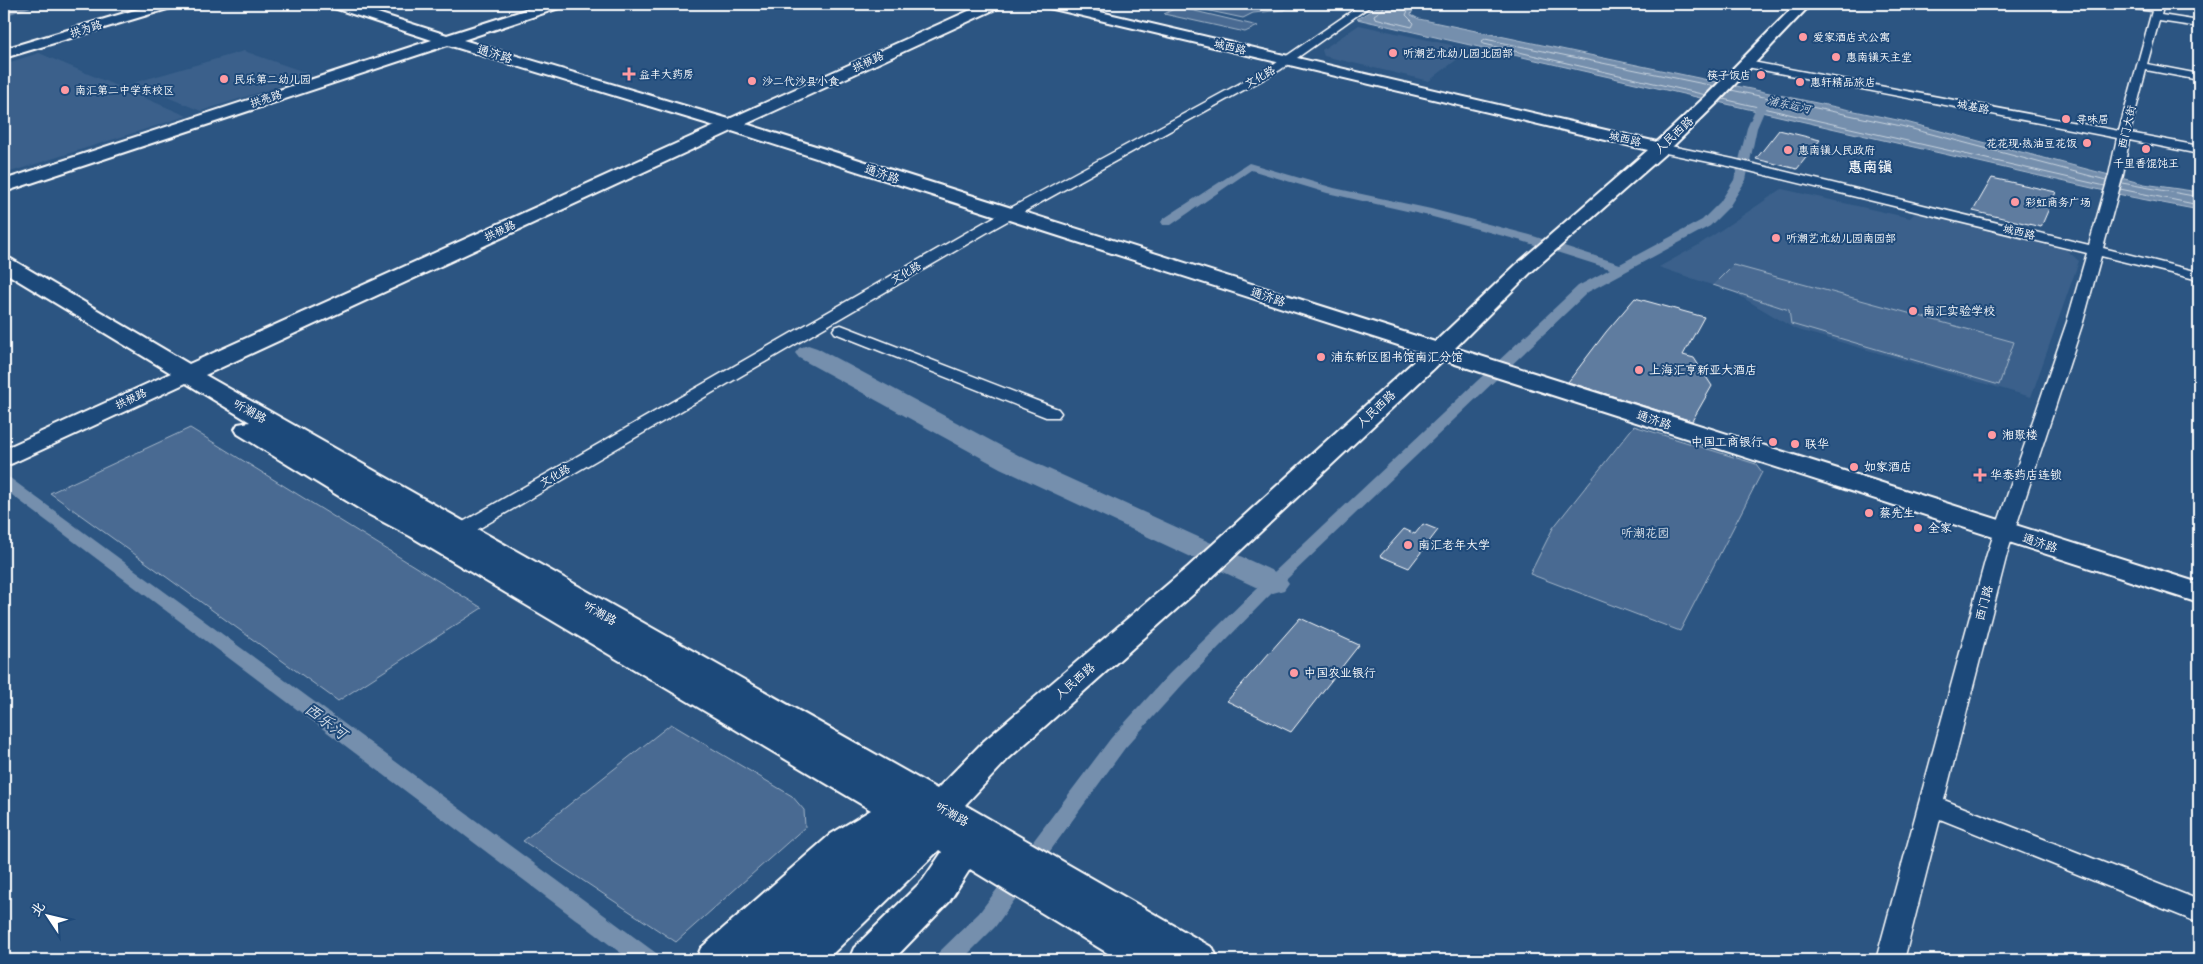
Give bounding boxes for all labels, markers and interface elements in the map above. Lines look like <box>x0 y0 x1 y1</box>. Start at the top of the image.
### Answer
street label: 拱为路 <box>68 17 104 41</box>
place label: 爱家酒店式公寓 <box>1813 30 1890 45</box>
marker: 爱家酒店式公寓 <box>1797 31 1809 43</box>
street label: 城西路 <box>1212 36 1248 58</box>
street label: 通济路 <box>475 41 515 67</box>
place label: 听潮艺术幼儿园北园部 <box>1403 46 1513 61</box>
marker: 听潮艺术幼儿园北园部 <box>1387 47 1399 59</box>
street label: 拱极路 <box>850 48 886 76</box>
place label: 惠南镇天主堂 <box>1846 50 1912 65</box>
marker: 惠南镇天主堂 <box>1830 51 1842 63</box>
street label: 文化路 <box>1242 62 1278 92</box>
place label: 益丰大药房 <box>639 67 694 82</box>
marker: 益丰大药房 <box>623 68 635 80</box>
place label: 筷子饭店 <box>1707 68 1751 83</box>
marker: 筷子饭店 <box>1755 69 1767 81</box>
place label: 民乐第二幼儿园 <box>234 72 311 87</box>
marker: 民乐第二幼儿园 <box>218 73 230 85</box>
place label: 沙二代沙县小食 <box>762 74 839 89</box>
marker: 沙二代沙县小食 <box>746 75 758 87</box>
place label: 惠轩精品旅店 <box>1810 75 1876 90</box>
marker: 惠轩精品旅店 <box>1794 76 1806 88</box>
place label: 南汇第二中学东校区 <box>75 83 174 98</box>
marker: 南汇第二中学东校区 <box>59 84 71 96</box>
street label: 拱亮路 <box>248 87 284 111</box>
water label: 浦东运河 <box>1766 93 1814 117</box>
street label: 城基路 <box>1955 96 1991 118</box>
street label: 西门大街 <box>2115 103 2139 150</box>
place label: 寻味居 <box>2076 112 2109 127</box>
street label: 人民西路 <box>1651 113 1697 157</box>
marker: 寻味居 <box>2060 113 2072 125</box>
street label: 城西路 <box>1607 128 1643 150</box>
place label: 花花现·热油豆花饭 <box>1986 136 2077 151</box>
marker: 花花现·热油豆花饭 <box>2081 137 2093 149</box>
place label: 惠南镇人民政府 <box>1798 143 1875 158</box>
marker: 千里香馄饨王 <box>2140 143 2152 155</box>
marker: 惠南镇人民政府 <box>1782 144 1794 156</box>
place label: 千里香馄饨王 <box>2113 156 2179 171</box>
district label: 惠南镇 <box>1847 157 1893 177</box>
street label: 通济路 <box>862 161 902 187</box>
place label: 彩虹商务广场 <box>2025 195 2091 210</box>
marker: 彩虹商务广场 <box>2009 196 2021 208</box>
street label: 拱极路 <box>482 217 518 245</box>
street label: 城西路 <box>2001 221 2037 243</box>
place label: 听潮艺术幼儿园南园部 <box>1786 231 1896 246</box>
marker: 听潮艺术幼儿园南园部 <box>1770 232 1782 244</box>
street label: 文化路 <box>888 258 924 288</box>
street label: 通济路 <box>1248 284 1288 310</box>
place label: 南汇实验学校 <box>1923 303 1995 319</box>
marker: 南汇实验学校 <box>1907 305 1919 317</box>
place label: 浦东新区图书馆南汇分馆 <box>1331 349 1463 365</box>
marker: 浦东新区图书馆南汇分馆 <box>1315 351 1327 363</box>
place label: 上海汇亨新亚大酒店 <box>1649 362 1757 378</box>
marker: 上海汇亨新亚大酒店 <box>1633 364 1645 376</box>
street label: 拱极路 <box>113 385 149 413</box>
street label: 人民西路 <box>1353 387 1399 431</box>
street label: 听潮路 <box>230 395 270 427</box>
street label: 通济路 <box>1634 407 1674 433</box>
place label: 湘聚楼 <box>2002 427 2038 443</box>
marker: 湘聚楼 <box>1986 429 1998 441</box>
place label: 中国工商银行 <box>1691 434 1763 450</box>
marker: 中国工商银行 <box>1767 436 1779 448</box>
place label: 联华 <box>1805 436 1829 452</box>
marker: 联华 <box>1789 438 1801 450</box>
place label: 如家酒店 <box>1864 459 1912 475</box>
street label: 文化路 <box>537 461 573 491</box>
marker: 如家酒店 <box>1848 461 1860 473</box>
place label: 华泰药店连锁 <box>1990 467 2062 483</box>
marker: 华泰药店连锁 <box>1974 469 1986 481</box>
place label: 蔡先生 <box>1879 505 1915 521</box>
marker: 蔡先生 <box>1863 507 1875 519</box>
place label: 全家 <box>1928 520 1952 536</box>
marker: 全家 <box>1912 522 1924 534</box>
park label: 听潮花园 <box>1621 525 1669 541</box>
street label: 通济路 <box>2020 530 2060 556</box>
place label: 南汇老年大学 <box>1418 537 1490 553</box>
marker: 南汇老年大学 <box>1402 539 1414 551</box>
street label: 西门路 <box>1972 584 1996 622</box>
street label: 听潮路 <box>580 597 620 629</box>
street label: 人民西路 <box>1052 659 1098 703</box>
place label: 中国农业银行 <box>1304 665 1376 681</box>
marker: 中国农业银行 <box>1288 667 1300 679</box>
water label: 西乐河 <box>301 698 354 746</box>
street label: 听潮路 <box>932 798 972 830</box>
north arrow <box>22 892 72 942</box>
text: 北 <box>26 898 49 919</box>

